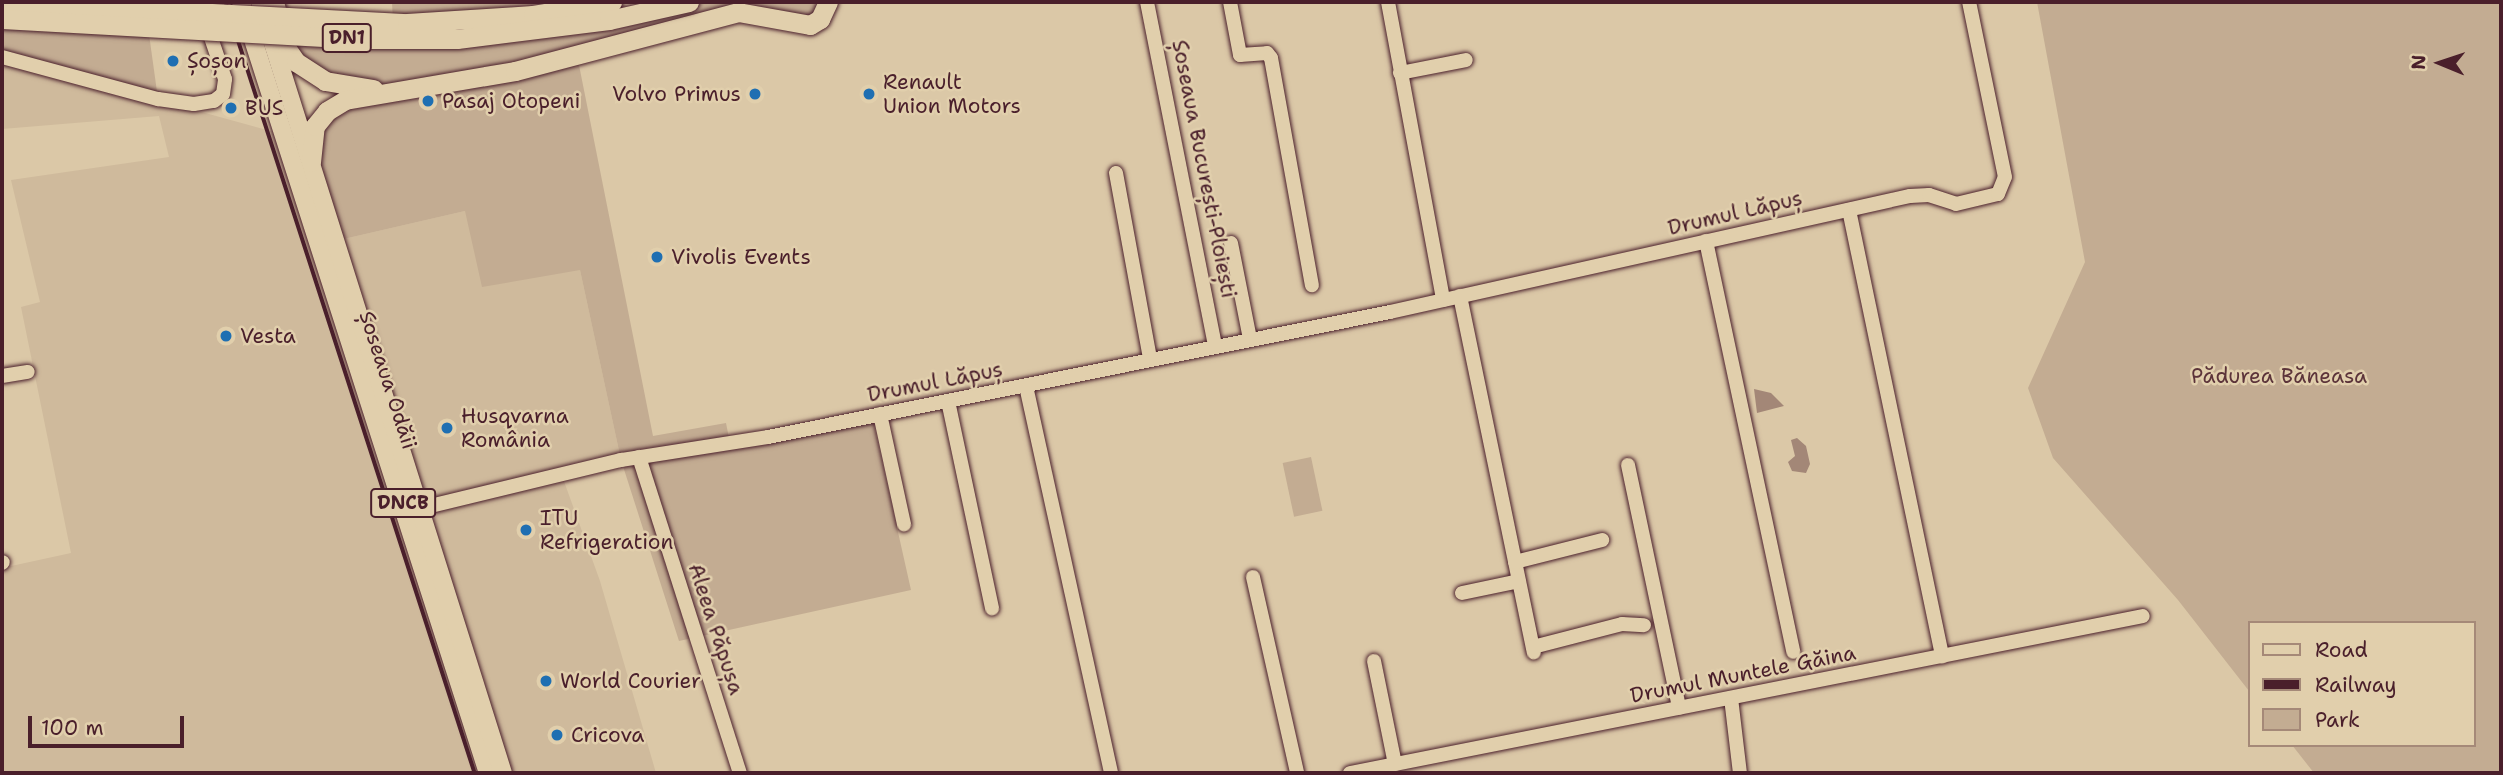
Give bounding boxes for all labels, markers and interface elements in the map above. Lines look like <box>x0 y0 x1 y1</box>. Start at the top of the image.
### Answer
road number: DN1 <box>321 22 373 54</box>
north arrow <box>2405 28 2475 98</box>
street label: Șoseaua București-Ploiești <box>1167 38 1241 300</box>
place label: Șoșon <box>187 48 246 74</box>
marker: Șoșon <box>165 53 181 69</box>
text: N <box>2406 54 2431 70</box>
place label: Renault Union Motors <box>883 69 1021 119</box>
place label: Volvo Primus <box>612 81 741 107</box>
marker: Volvo Primus <box>747 86 763 102</box>
marker: Renault Union Motors <box>861 86 877 102</box>
place label: Pasaj Otopeni <box>442 88 580 114</box>
marker: Pasaj Otopeni <box>420 93 436 109</box>
place label: BUS <box>245 95 283 121</box>
marker: BUS <box>223 100 239 116</box>
street label: Drumul Lăpuș <box>1665 185 1805 241</box>
place label: Vivolis Events <box>671 244 811 270</box>
marker: Vivolis Events <box>649 249 665 265</box>
street label: Șoseaua Odăii <box>354 308 422 452</box>
place label: Vesta <box>240 323 296 349</box>
marker: Vesta <box>218 328 234 344</box>
street label: Drumul Lăpuș <box>865 357 1005 407</box>
park label: Pădurea Băneasa <box>2191 363 2367 389</box>
place label: Husqvarna România <box>461 403 569 453</box>
marker: Husqvarna România <box>439 420 455 436</box>
road number: DNCB <box>370 488 436 518</box>
place label: ITU Refrigeration <box>540 505 673 555</box>
marker: ITU Refrigeration <box>518 522 534 538</box>
street label: Aleea Păpușa <box>683 560 749 698</box>
legend <box>2248 621 2475 747</box>
text: Road <box>2315 636 2368 664</box>
street label: Drumul Muntele Găina <box>1628 640 1858 708</box>
place label: World Courier <box>560 668 701 694</box>
text: Railway <box>2315 671 2397 699</box>
marker: World Courier <box>538 673 554 689</box>
scale bar <box>32 702 187 746</box>
text: Park <box>2315 706 2360 734</box>
text: 100 m <box>41 714 104 742</box>
place label: Cricova <box>571 722 644 748</box>
marker: Cricova <box>549 727 565 743</box>

